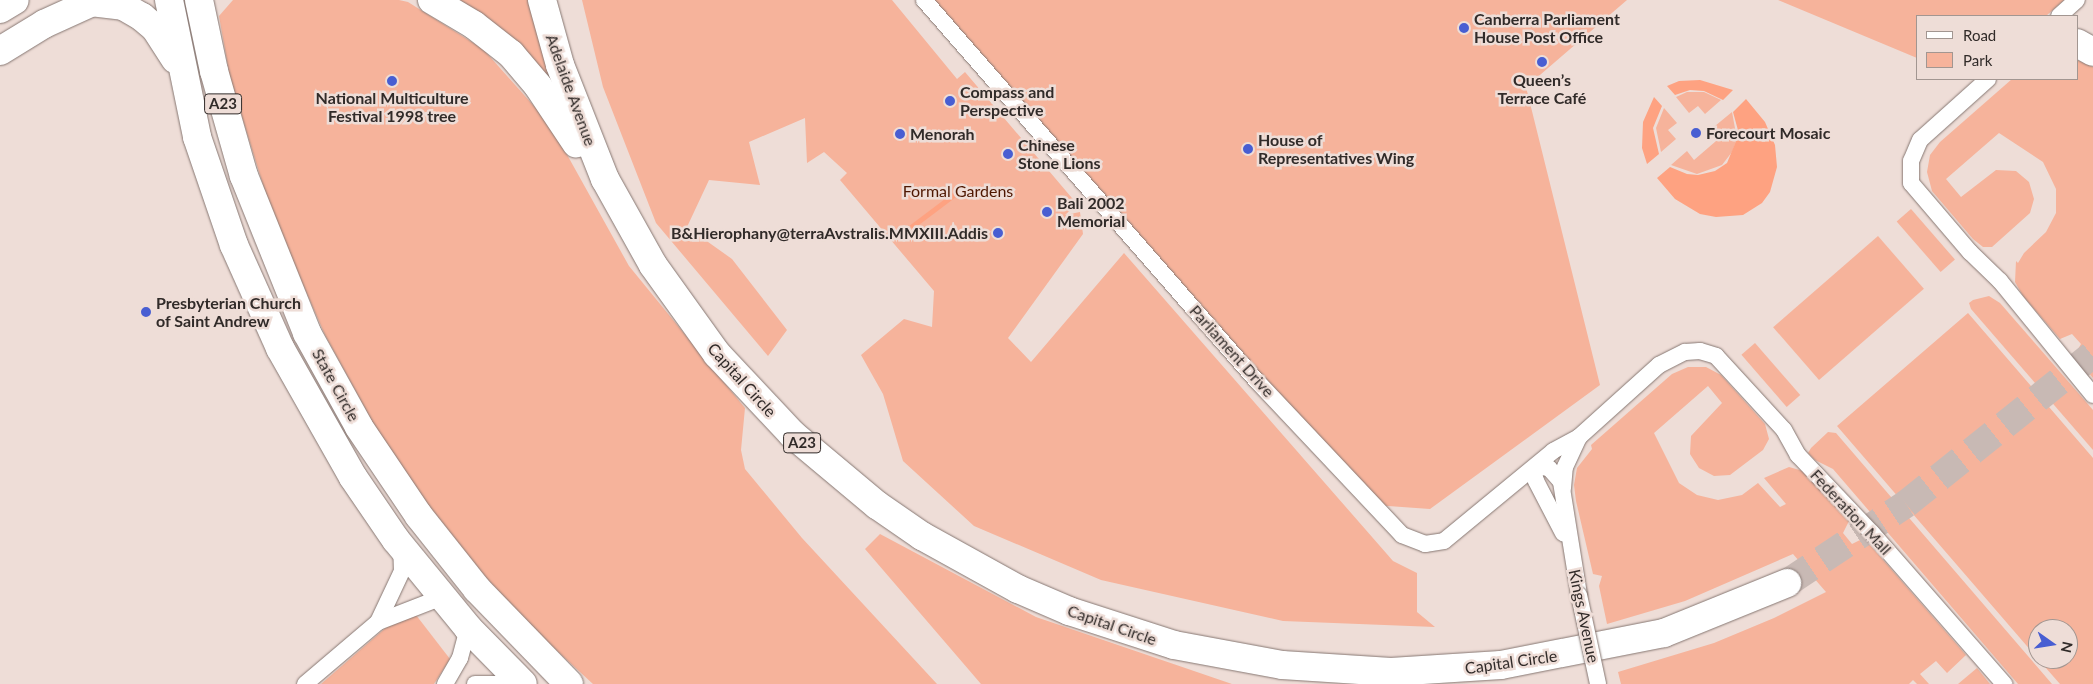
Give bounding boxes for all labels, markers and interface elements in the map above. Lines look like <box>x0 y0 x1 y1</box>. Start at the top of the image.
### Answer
place label: Canberra Parliament House Post Office <box>1474 9 1620 47</box>
legend <box>1916 15 2078 80</box>
marker: Canberra Parliament House Post Office <box>1458 22 1470 34</box>
text: Road <box>1963 26 1996 44</box>
street label: Adelaide Avenue <box>542 31 600 149</box>
text: Park <box>1963 51 1992 69</box>
marker: Queen’s Terrace Café <box>1536 56 1548 68</box>
place label: Queen’s Terrace Café <box>1498 70 1586 108</box>
marker: National Multiculture Festival 1998 tree <box>386 75 398 87</box>
place label: Compass and Perspective <box>960 82 1054 120</box>
place label: National Multiculture Festival 1998 tree <box>316 88 468 126</box>
road number: A23 <box>203 92 243 116</box>
marker: Compass and Perspective <box>944 95 956 107</box>
place label: Forecourt Mosaic <box>1706 123 1830 143</box>
place label: Menorah <box>910 124 975 144</box>
marker: Forecourt Mosaic <box>1690 127 1702 139</box>
marker: Menorah <box>894 128 906 140</box>
place label: House of Representatives Wing <box>1258 130 1414 168</box>
place label: Chinese Stone Lions <box>1018 135 1101 173</box>
marker: House of Representatives Wing <box>1242 143 1254 155</box>
marker: Chinese Stone Lions <box>1002 148 1014 160</box>
park label: Formal Gardens <box>903 181 1013 201</box>
place label: Bali 2002 Memorial <box>1057 193 1125 231</box>
marker: Bali 2002 Memorial <box>1041 206 1053 218</box>
place label: B&Hierophany@terraAvstralis.MMXIII.Addis <box>671 223 988 243</box>
marker: B&Hierophany@terraAvstralis.MMXIII.Addis <box>992 227 1004 239</box>
place label: Presbyterian Church of Saint Andrew <box>156 293 301 331</box>
street label: Parliament Drive <box>1186 301 1278 401</box>
marker: Presbyterian Church of Saint Andrew <box>140 306 152 318</box>
street label: Capital Circle <box>704 339 780 421</box>
street label: State Circle <box>308 345 364 425</box>
road number: A23 <box>782 430 822 456</box>
street label: Federation Mall <box>1807 465 1895 559</box>
street label: Kings Avenue <box>1565 567 1603 665</box>
street label: Capital Circle <box>1065 601 1159 649</box>
north arrow <box>2028 619 2078 669</box>
text: N <box>2058 640 2077 654</box>
street label: Capital Circle <box>1464 646 1558 678</box>

